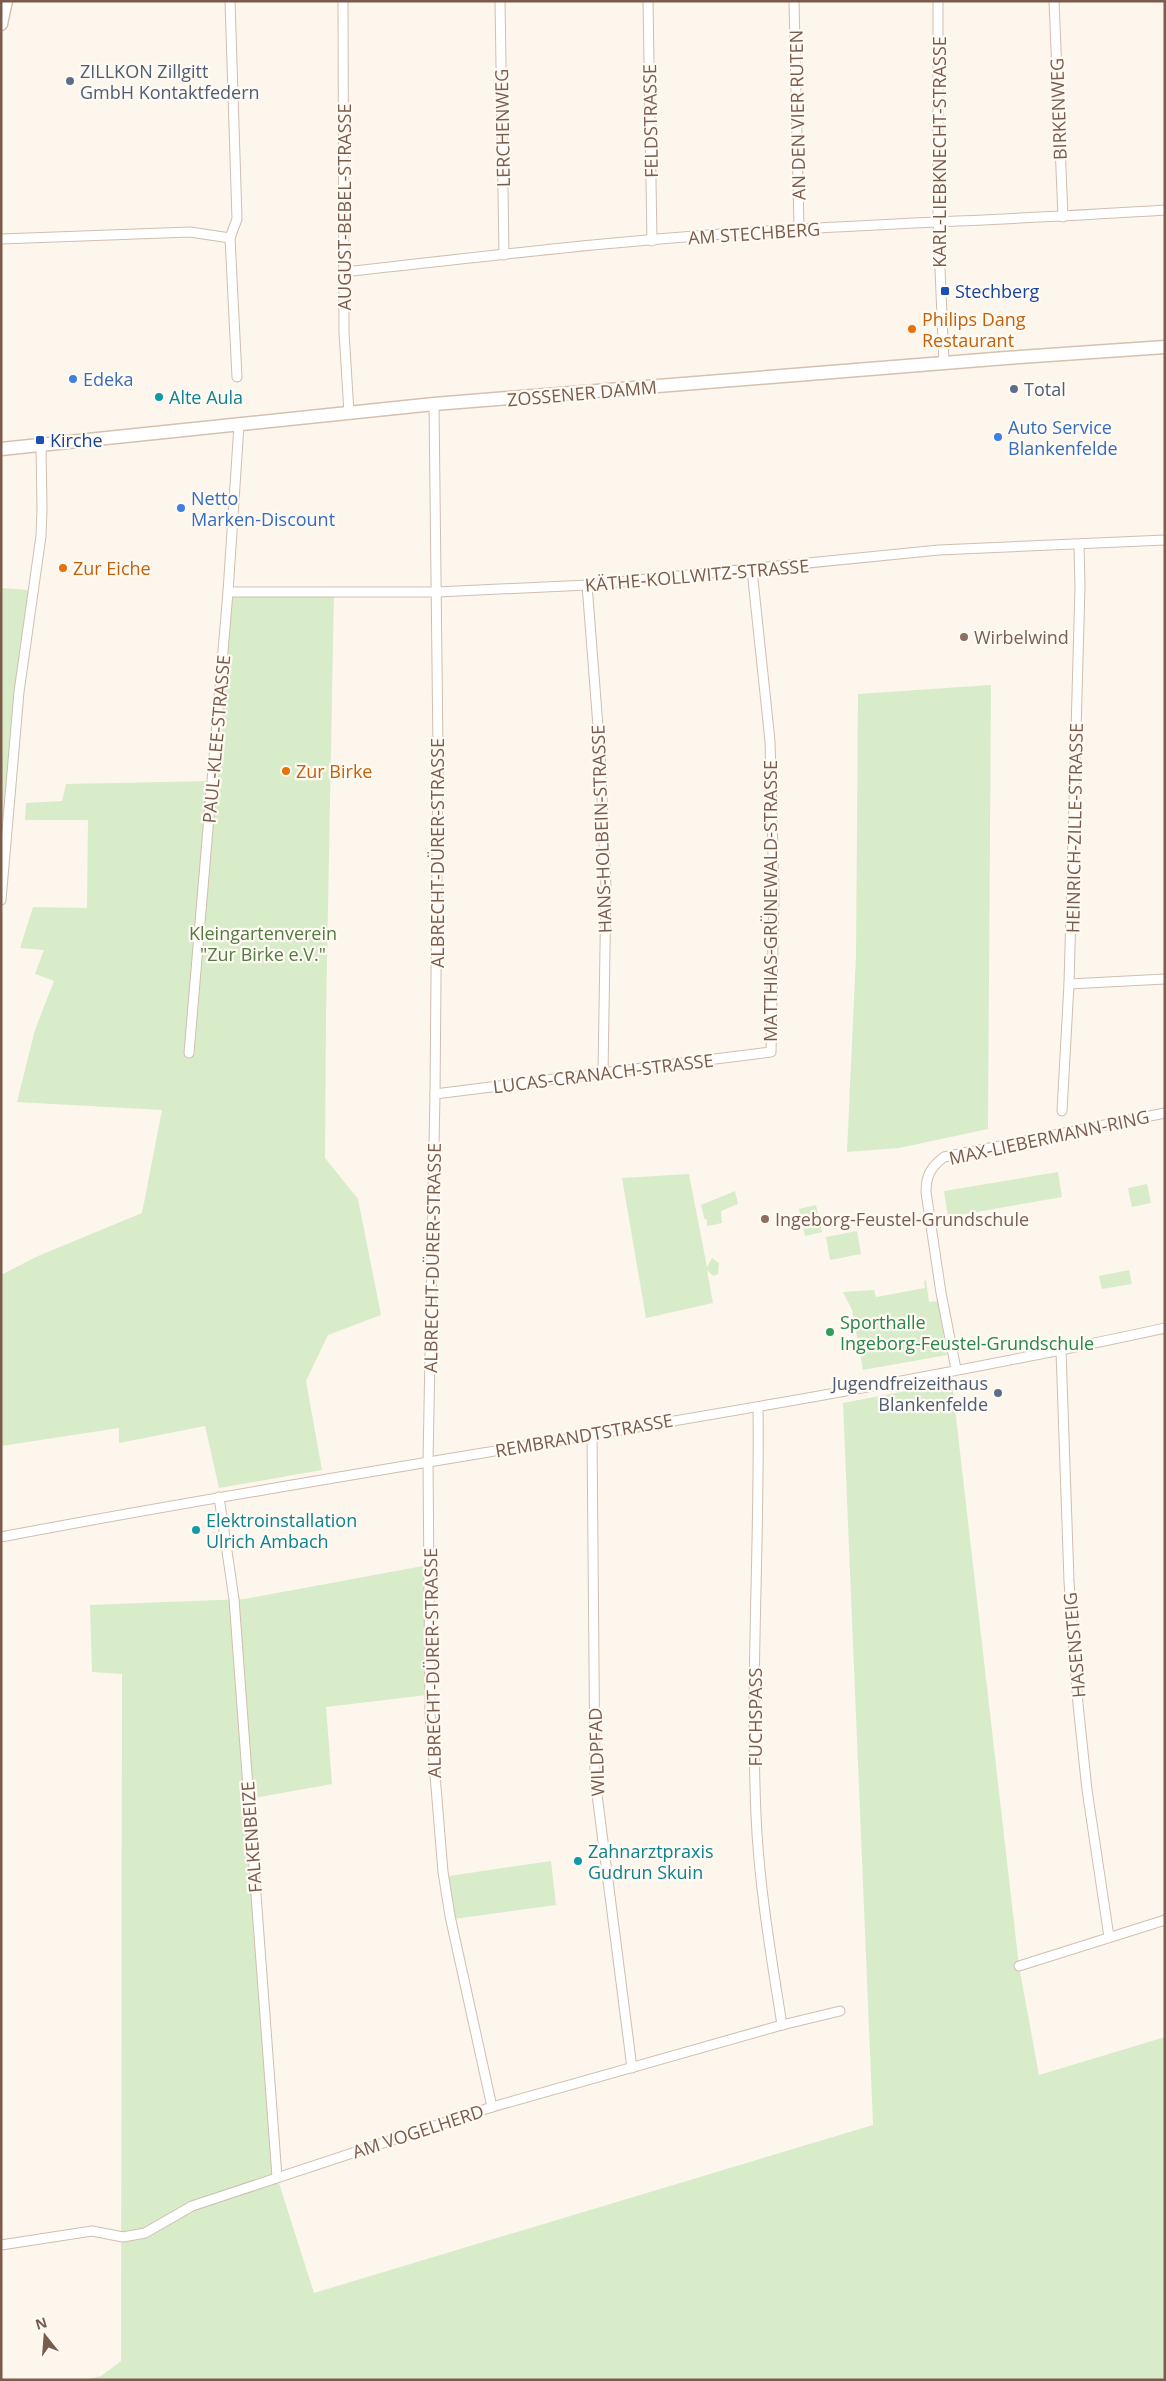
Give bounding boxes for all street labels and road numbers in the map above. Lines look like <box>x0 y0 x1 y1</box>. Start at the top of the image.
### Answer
street label: AN DEN VIER RUTEN <box>784 30 810 200</box>
street label: KARL-LIEBKNECHT-STRASSE <box>927 36 951 268</box>
street label: BIRKENWEG <box>1044 58 1072 160</box>
street label: FELDSTRASSE <box>637 64 663 178</box>
street label: LERCHENWEG <box>489 69 515 187</box>
street label: AUGUST-BEBEL-STRASSE <box>332 104 356 310</box>
street label: AM STECHBERG <box>687 216 821 250</box>
street label: ZOSSENER DAMM <box>506 374 658 412</box>
street label: KÄTHE-KOLLWITZ-STRASSE <box>584 553 810 597</box>
street label: PAUL-KLEE-STRASSE <box>197 654 235 824</box>
street label: HEINRICH-ZILLE-STRASSE <box>1060 723 1088 933</box>
street label: HANS-HOLBEIN-STRASSE <box>585 724 617 934</box>
street label: ALBRECHT-DÜRER-STRASSE <box>425 738 449 968</box>
street label: MATTHIAS-GRÜNEWALD-STRASSE <box>758 760 782 1042</box>
street label: LUCAS-CRANACH-STRASSE <box>491 1048 715 1098</box>
street label: MAX-LIEBERMANN-RING <box>947 1104 1151 1170</box>
street label: ALBRECHT-DÜRER-STRASSE <box>418 1143 446 1373</box>
street label: REMBRANDTSTRASSE <box>493 1408 675 1462</box>
street label: ALBRECHT-DÜRER-STRASSE <box>418 1548 446 1778</box>
street label: HASENSTEIG <box>1057 1591 1091 1699</box>
street label: FUCHSPASS <box>743 1667 767 1766</box>
street label: WILDPFAD <box>582 1707 610 1797</box>
street label: FALKENBEIZE <box>235 1780 267 1894</box>
street label: AM VOGELHERD <box>349 2098 487 2164</box>

